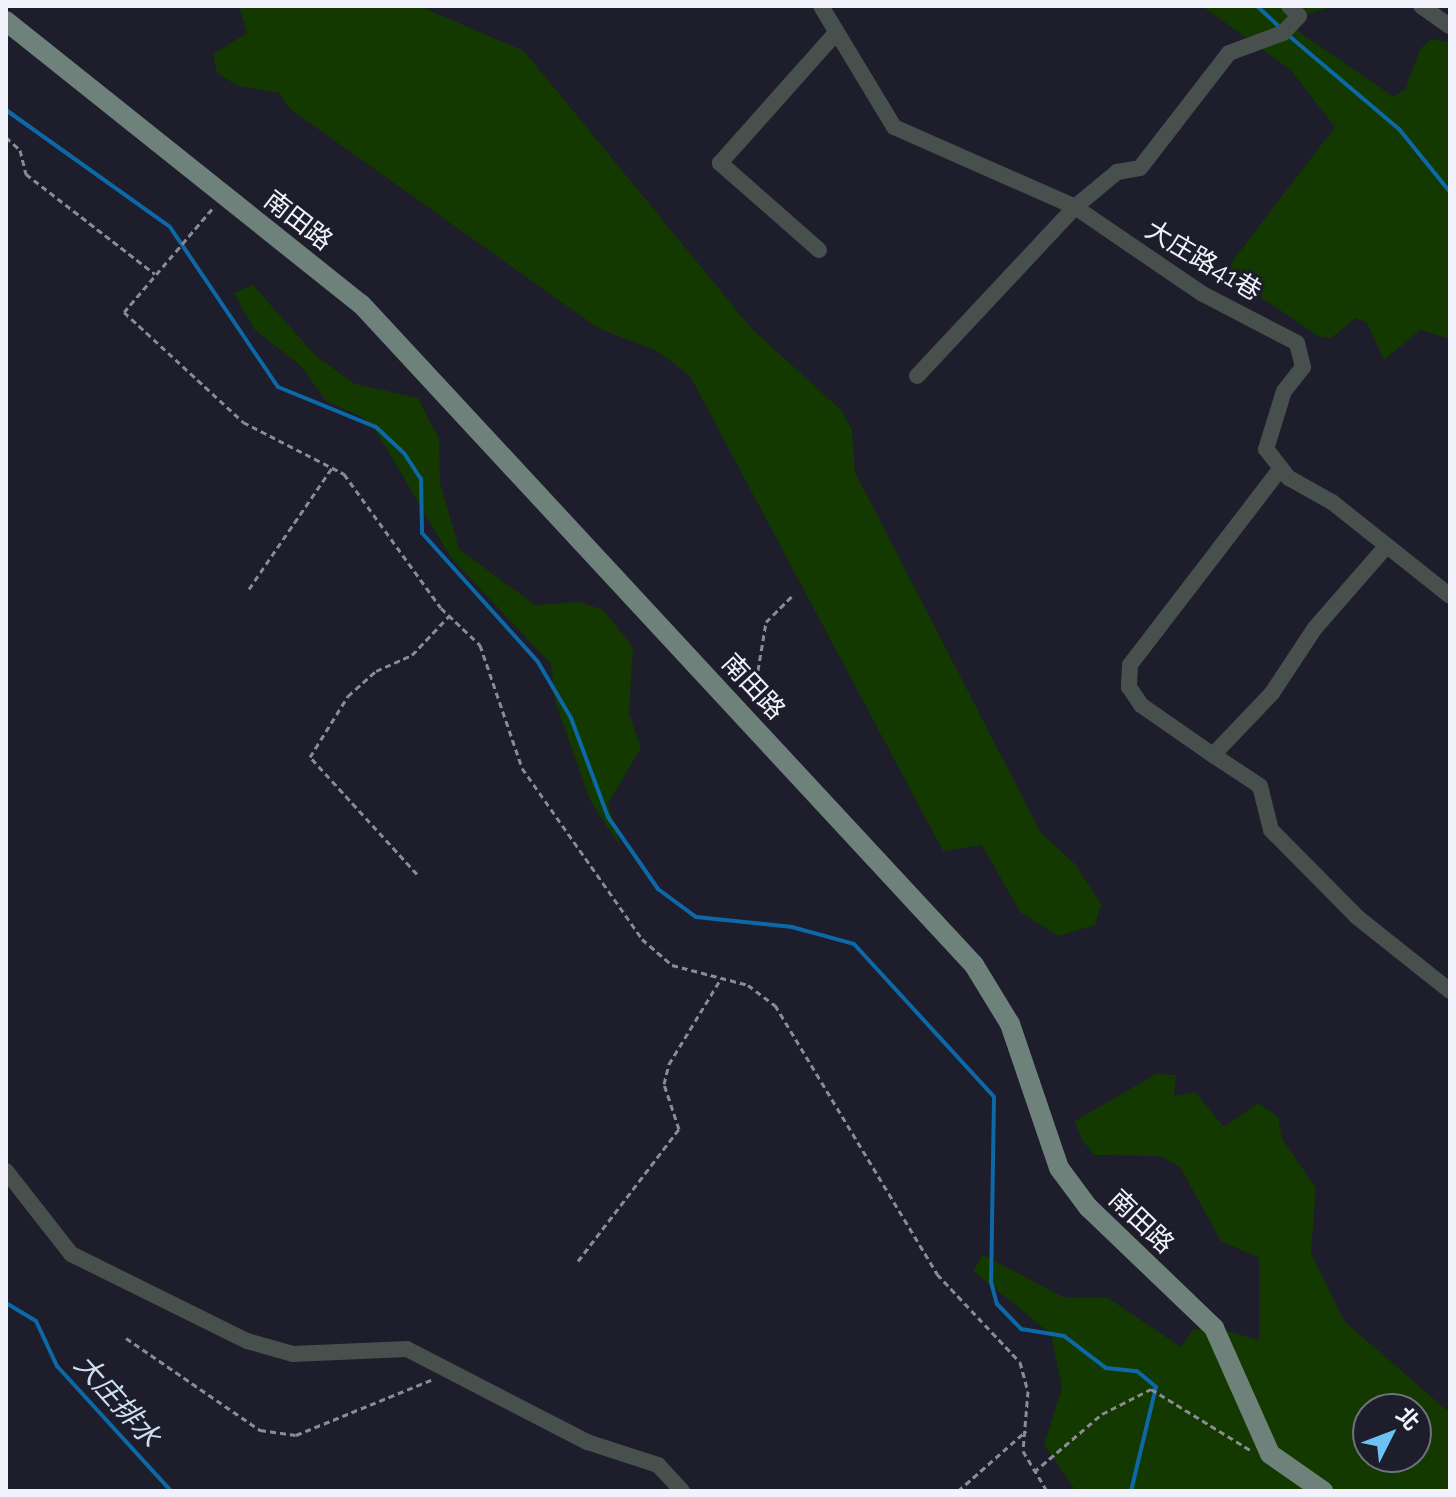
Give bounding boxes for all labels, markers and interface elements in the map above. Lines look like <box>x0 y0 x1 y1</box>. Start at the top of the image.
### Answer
street label: 南田路 <box>258 185 338 257</box>
street label: 大庄路41巷 <box>1140 214 1266 308</box>
street label: 南田路 <box>715 648 791 726</box>
street label: 南田路 <box>1102 1184 1180 1260</box>
water label: 大庄排水 <box>67 1348 167 1454</box>
north arrow <box>1352 1393 1432 1473</box>
text: 北 <box>1391 1401 1425 1435</box>

